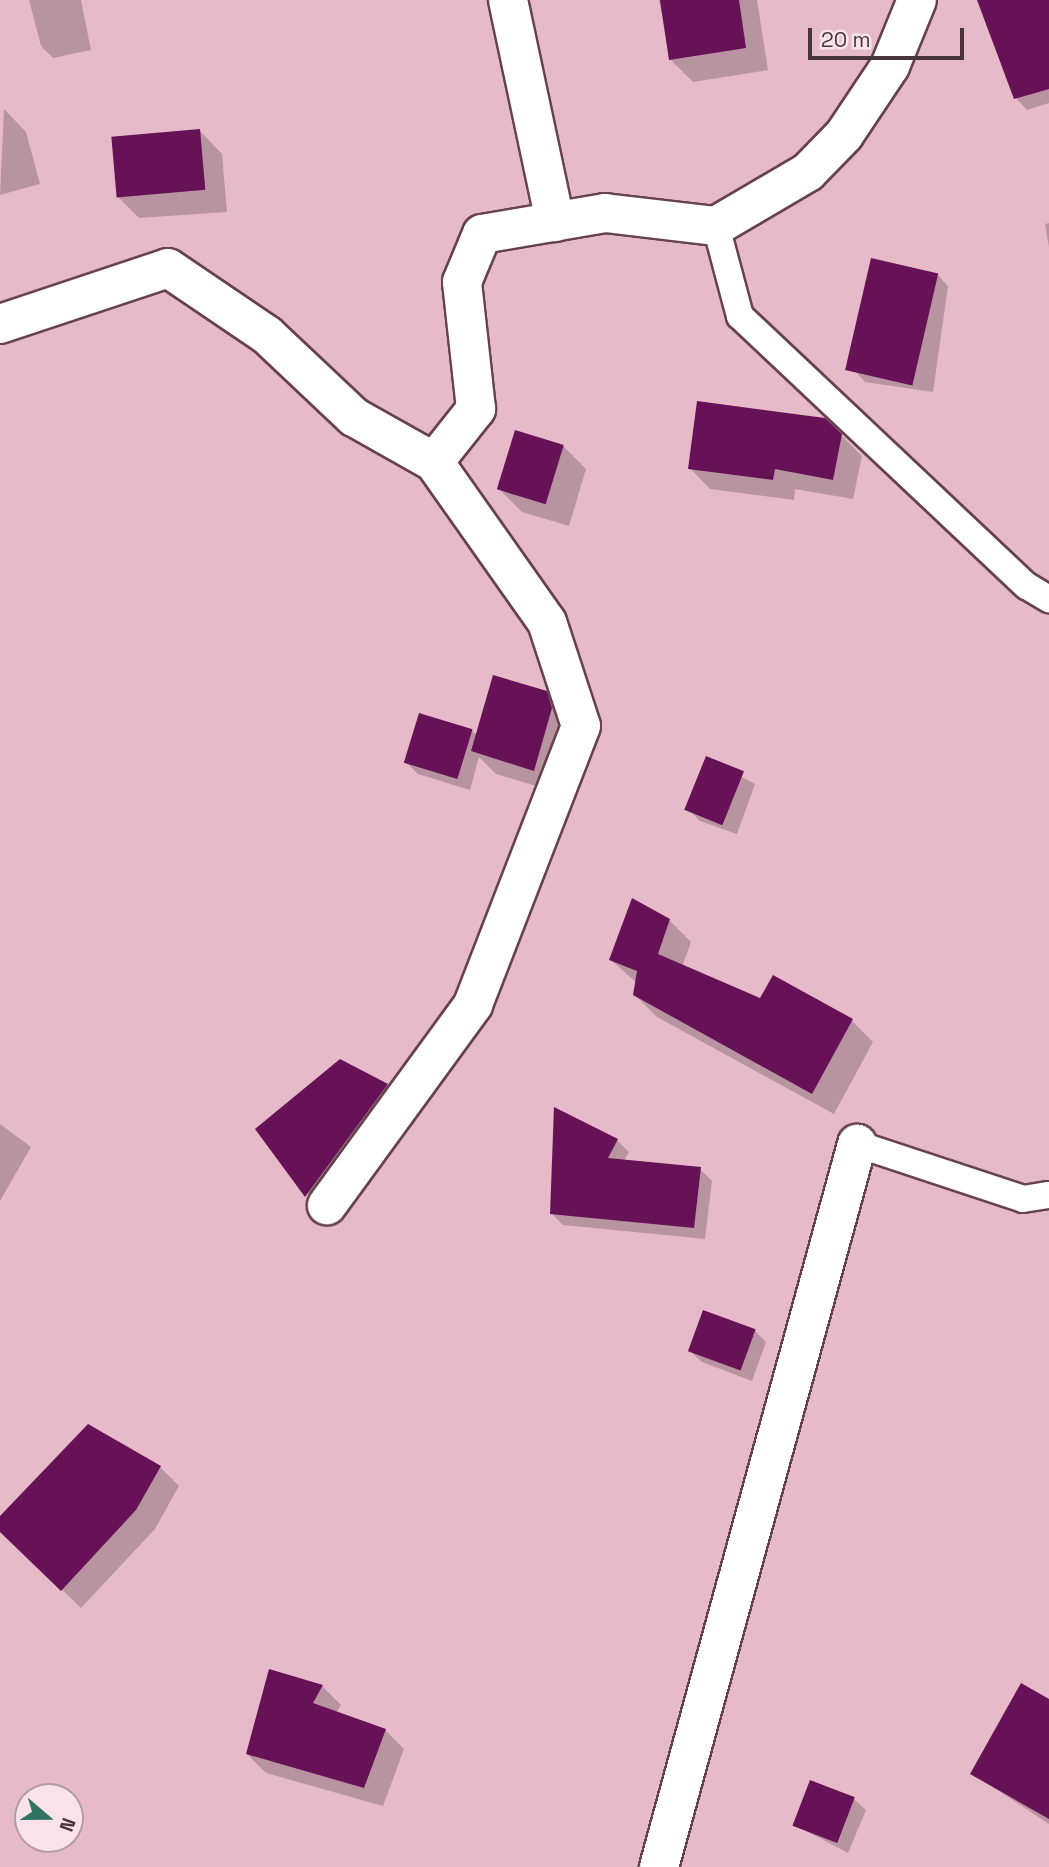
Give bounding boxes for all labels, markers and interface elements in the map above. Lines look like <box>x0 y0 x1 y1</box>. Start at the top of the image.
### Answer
scale bar <box>811 14 967 58</box>
text: 20 m <box>821 26 871 53</box>
north arrow <box>14 1783 84 1853</box>
text: N <box>53 1814 81 1835</box>

